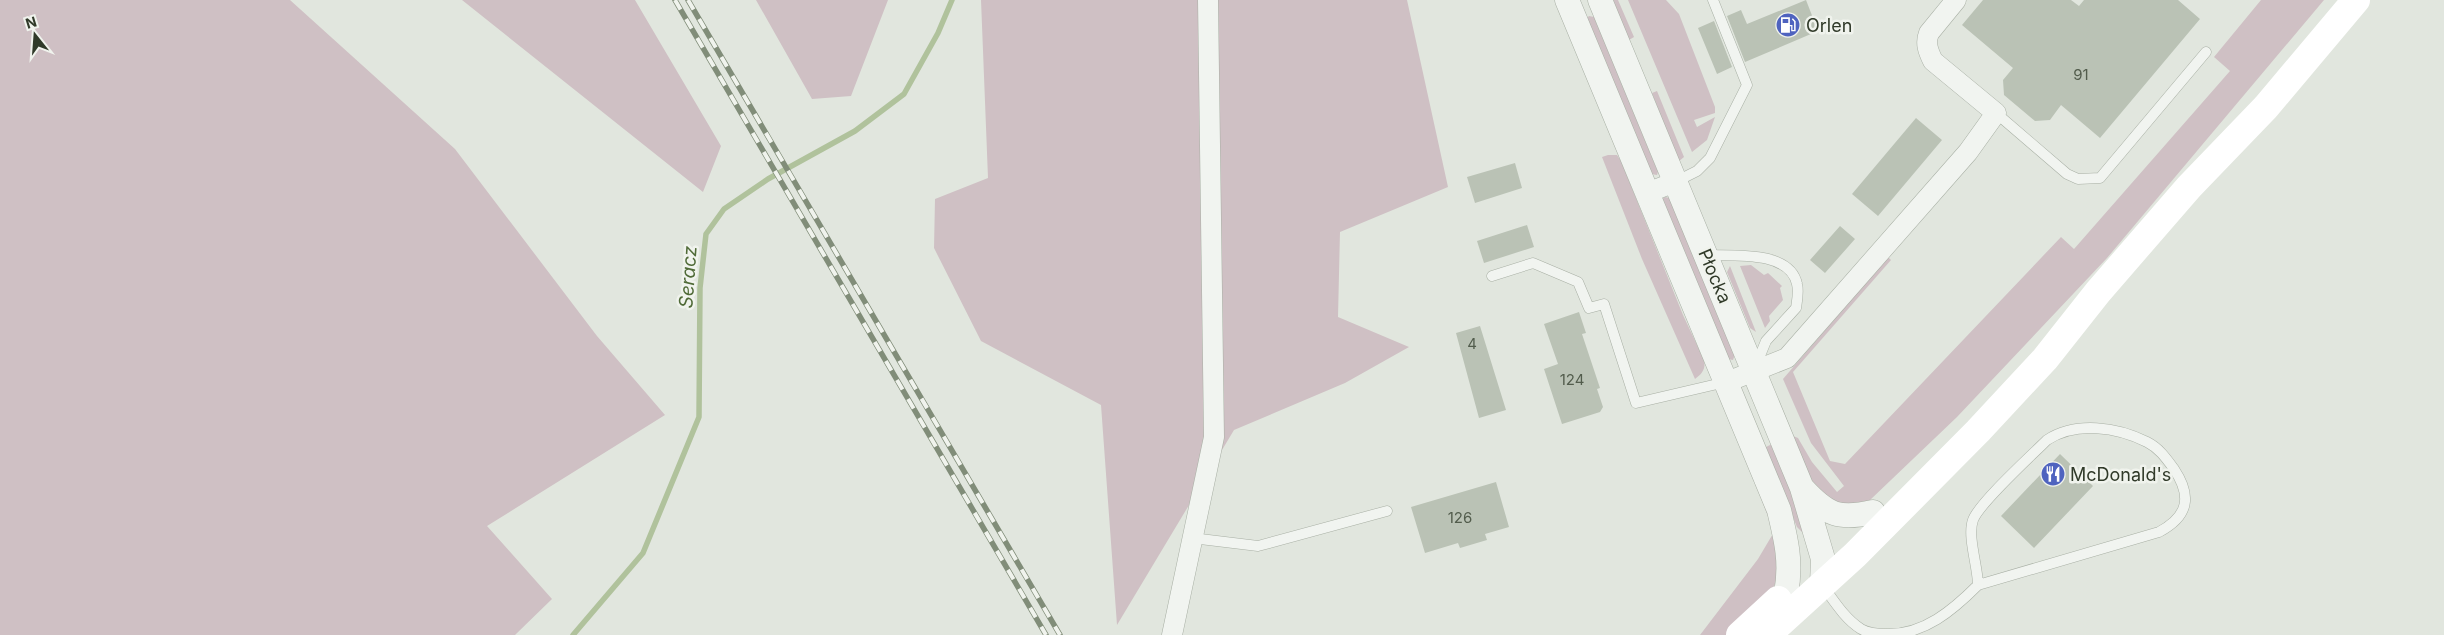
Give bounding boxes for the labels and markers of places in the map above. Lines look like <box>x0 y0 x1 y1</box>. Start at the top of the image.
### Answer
fuel station icon: Orlen <box>1775 12 1801 38</box>
place label: Orlen <box>1806 15 1852 36</box>
restaurant icon: McDonald's <box>2040 461 2066 487</box>
place label: McDonald's <box>2070 464 2171 485</box>

